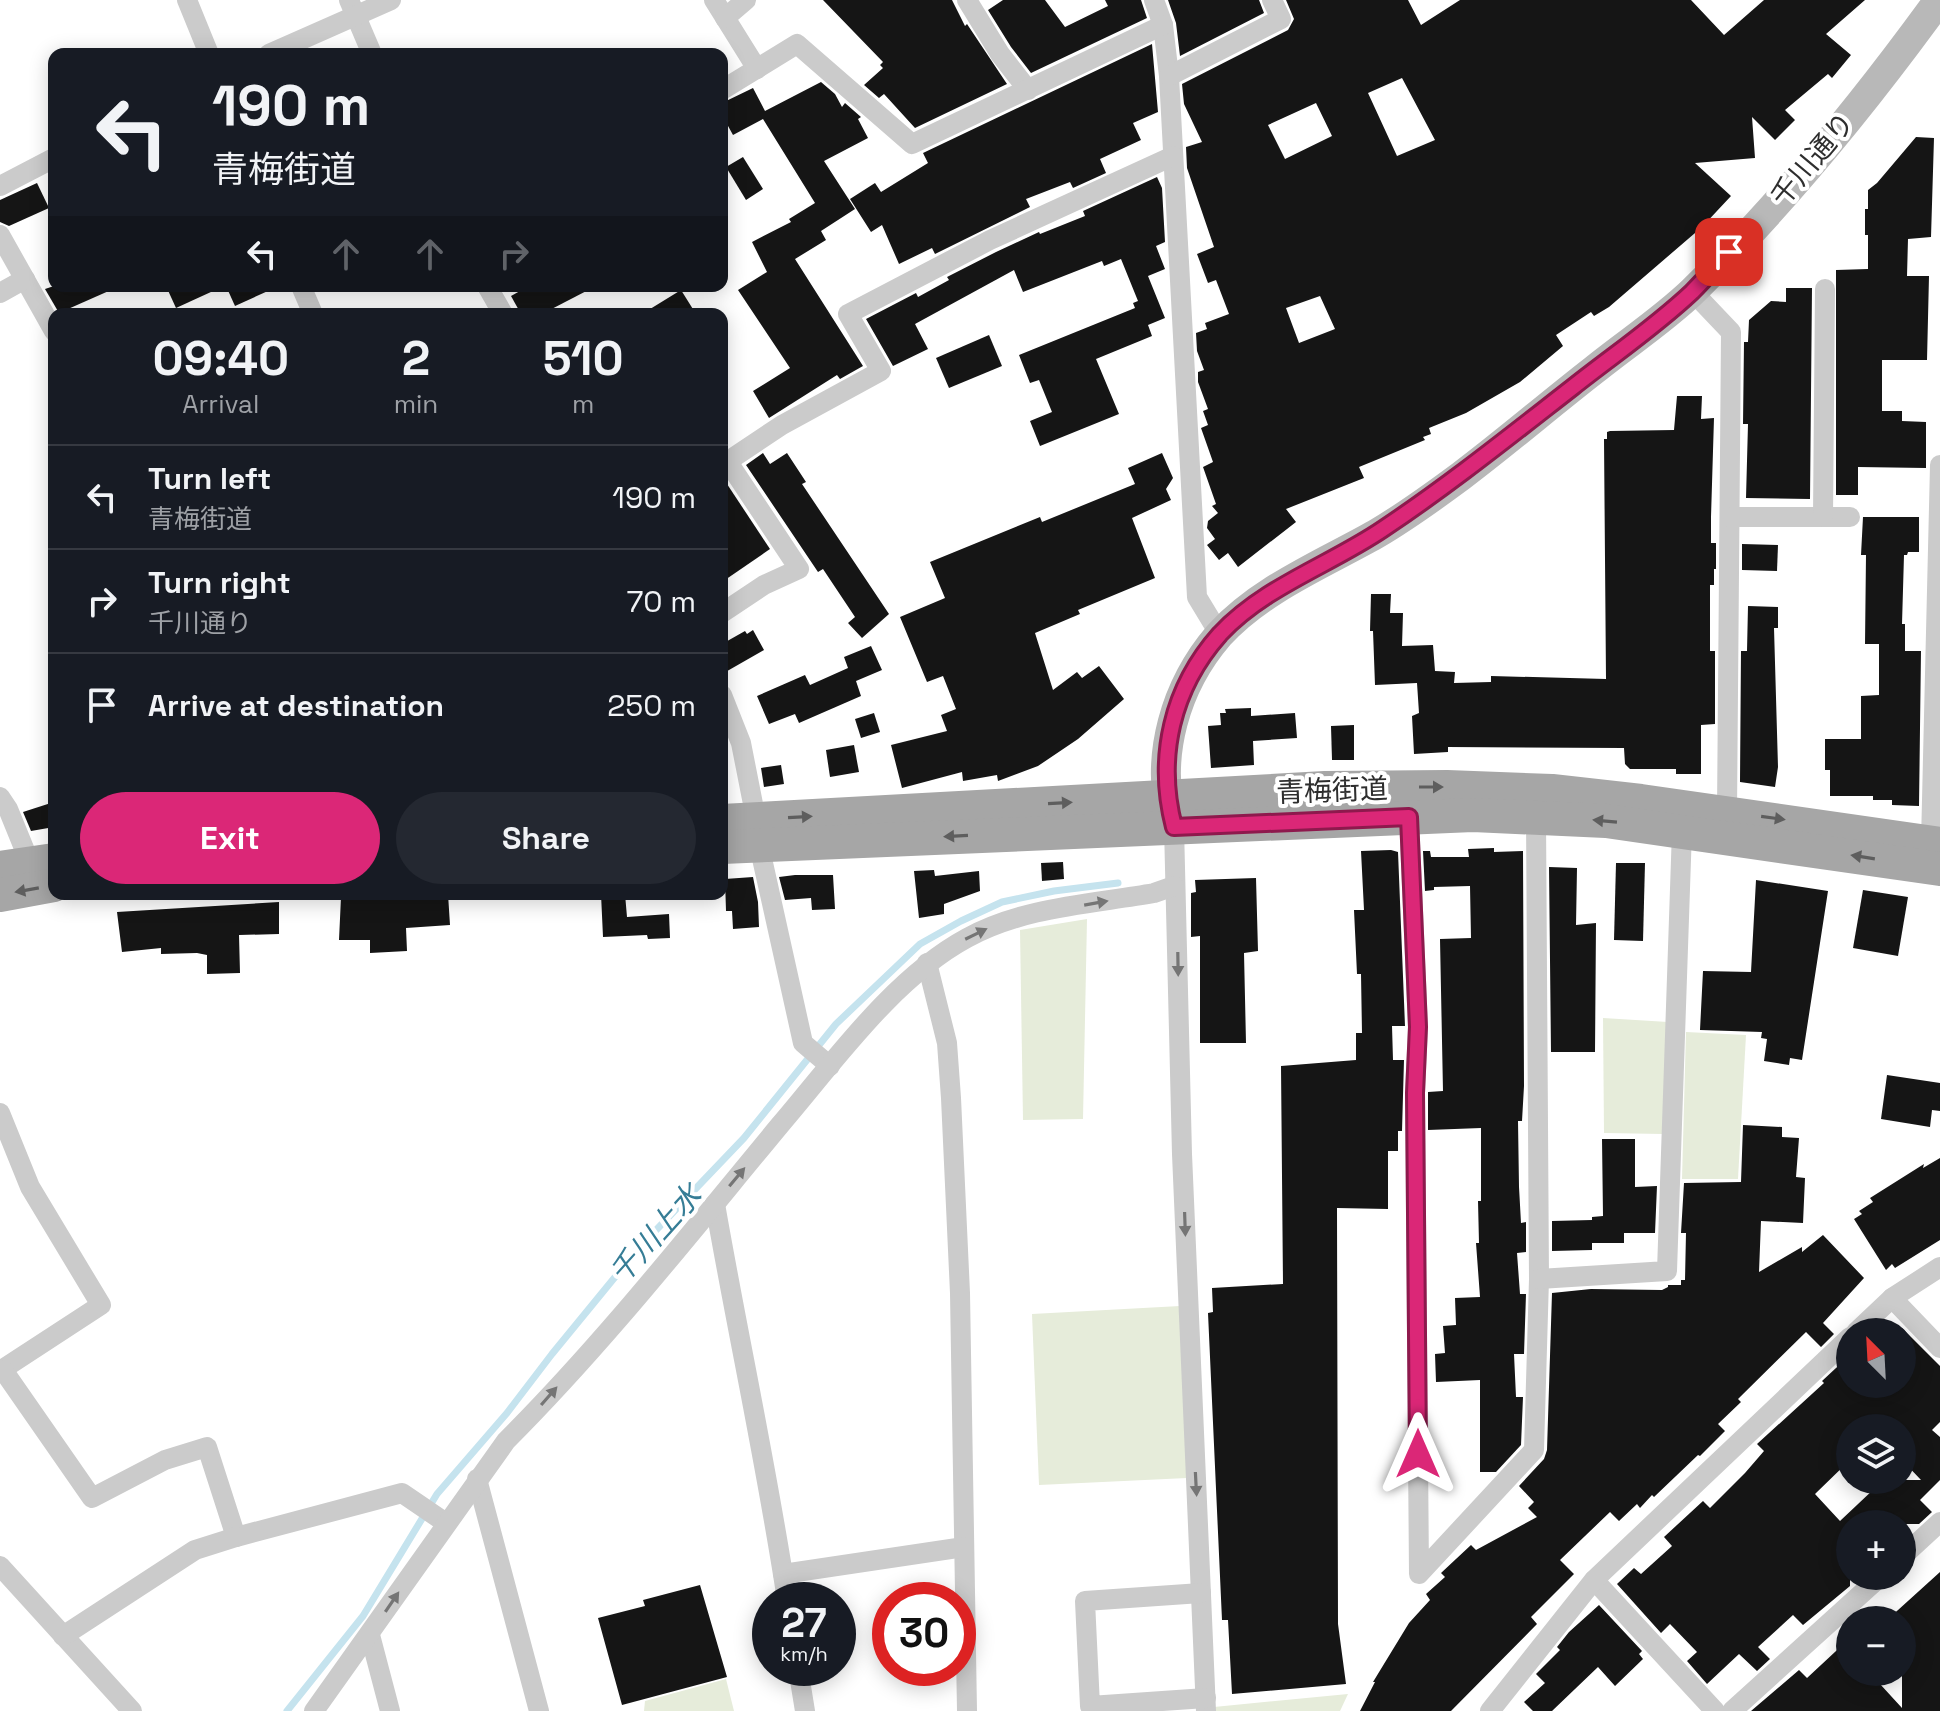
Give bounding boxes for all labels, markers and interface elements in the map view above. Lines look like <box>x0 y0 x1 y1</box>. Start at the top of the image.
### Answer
text: 190 m <box>212 70 370 141</box>
icon: left <box>80 80 184 184</box>
street label: 千川通り <box>1762 105 1862 213</box>
text: 青梅街道 <box>212 147 356 193</box>
pin <box>1695 218 1763 286</box>
icon: arrive <box>1707 230 1751 274</box>
icon: left <box>240 232 284 276</box>
icon: ahead <box>324 232 368 276</box>
icon: ahead <box>408 232 452 276</box>
icon: right <box>492 232 536 276</box>
text: 09:40 <box>152 328 289 389</box>
text: 2 <box>402 328 430 389</box>
text: 510 <box>543 328 624 389</box>
text: Arrival <box>182 387 259 421</box>
text: min <box>394 387 438 421</box>
text: m <box>572 387 594 421</box>
text: Turn left <box>148 459 271 498</box>
icon: left <box>80 475 124 519</box>
text: 190 m <box>612 478 696 517</box>
text: 青梅街道 <box>148 502 252 536</box>
text: Turn right <box>148 563 291 602</box>
icon: right <box>80 579 124 623</box>
text: 70 m <box>627 582 696 621</box>
text: 千川通り <box>148 606 252 640</box>
icon: arrive <box>80 683 124 727</box>
text: Arrive at destination <box>148 686 444 725</box>
text: 250 m <box>607 686 696 725</box>
street label: 青梅街道 <box>1275 770 1389 810</box>
one-way arrow <box>1419 781 1444 793</box>
button: Exit <box>80 792 380 884</box>
button: Share <box>396 792 696 884</box>
one-way arrow <box>1048 796 1073 809</box>
one-way arrow <box>788 810 813 823</box>
one-way arrow <box>1761 812 1786 825</box>
one-way arrow <box>1592 815 1617 828</box>
one-way arrow <box>943 830 968 843</box>
one-way arrow <box>1850 850 1875 863</box>
one-way arrow <box>14 885 39 897</box>
one-way arrow <box>1084 896 1109 909</box>
one-way arrow <box>965 927 988 940</box>
one-way arrow <box>1171 952 1184 977</box>
one-way arrow <box>728 1168 745 1188</box>
water label: 千川上水 <box>600 1174 712 1292</box>
one-way arrow <box>1179 1212 1192 1237</box>
north arrow <box>1836 1318 1916 1398</box>
map controls <box>1836 1318 1916 1686</box>
one-way arrow <box>540 1386 558 1405</box>
position arrow <box>1376 1412 1460 1496</box>
button: layers <box>1836 1414 1916 1494</box>
one-way arrow <box>1190 1472 1203 1497</box>
button: + <box>1836 1510 1916 1590</box>
speed limit sign: 30 <box>872 1582 976 1686</box>
one-way arrow <box>384 1591 399 1613</box>
text: 27 <box>781 1598 827 1649</box>
button: − <box>1836 1606 1916 1686</box>
text: km/h <box>780 1641 828 1667</box>

